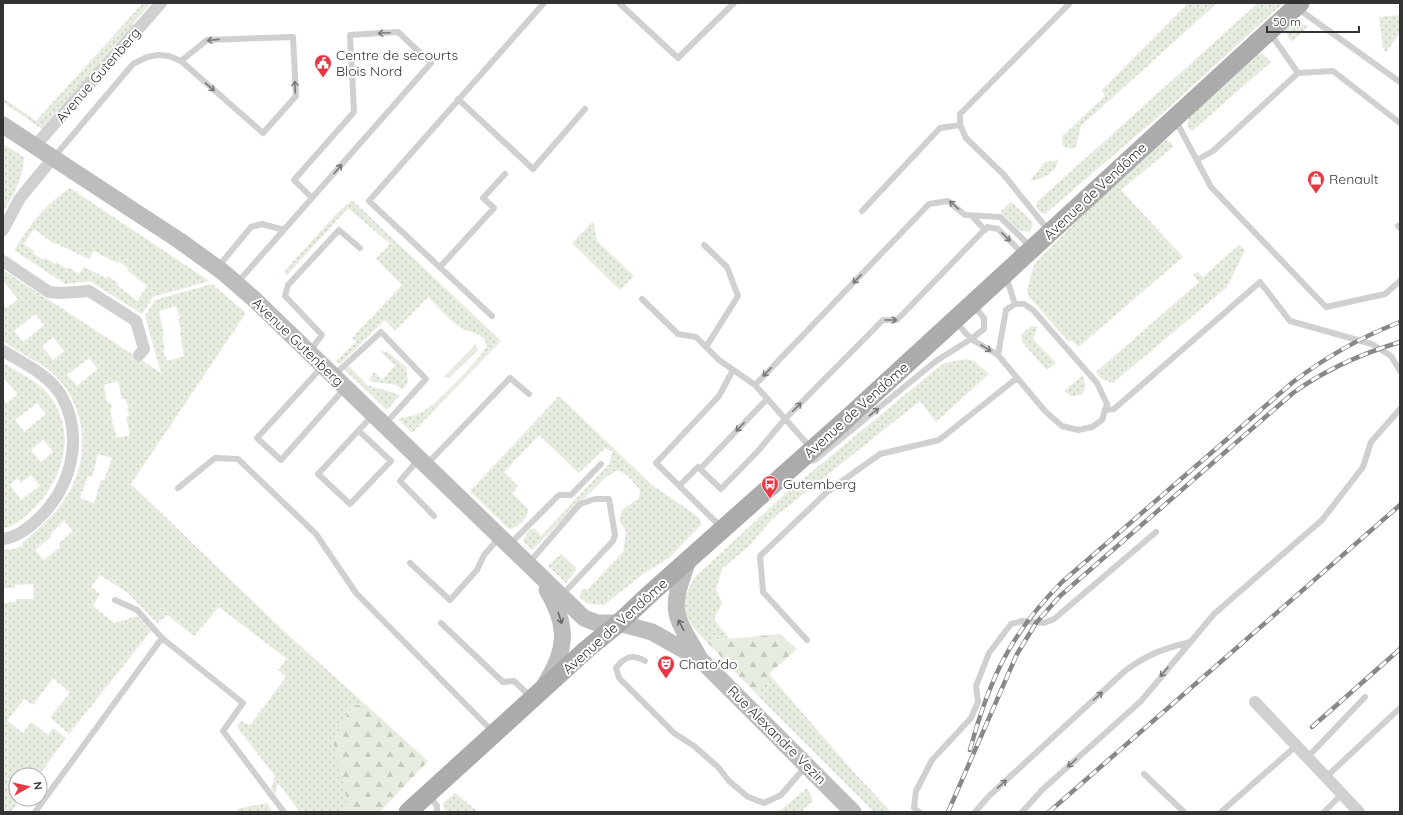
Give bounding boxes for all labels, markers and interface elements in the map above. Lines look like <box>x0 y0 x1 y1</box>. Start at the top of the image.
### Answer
scale bar <box>1267 8 1359 34</box>
text: 50 m <box>1273 14 1301 29</box>
street label: Avenue Gutenberg <box>52 24 144 126</box>
one-way arrow <box>378 29 391 37</box>
one-way arrow <box>206 36 219 44</box>
place label: Centre de secourts Blois Nord <box>336 46 458 80</box>
public building icon: Centre de secourts Blois Nord <box>313 53 333 78</box>
one-way arrow <box>292 81 299 94</box>
one-way arrow <box>205 82 215 92</box>
street label: Avenue de Vendôme <box>1040 138 1150 243</box>
one-way arrow <box>334 164 343 174</box>
shop icon: Renault <box>1306 169 1326 194</box>
place label: Renault <box>1329 170 1379 188</box>
one-way arrow <box>948 201 959 210</box>
one-way arrow <box>1001 232 1011 242</box>
one-way arrow <box>853 274 862 284</box>
street label: Avenue Gutenberg <box>248 294 348 390</box>
one-way arrow <box>884 316 897 324</box>
one-way arrow <box>980 344 992 352</box>
street label: Avenue de Vendôme <box>800 358 912 462</box>
one-way arrow <box>763 367 772 377</box>
one-way arrow <box>792 402 802 412</box>
one-way arrow <box>868 407 879 416</box>
one-way arrow <box>735 422 745 432</box>
bus stop icon: Gutemberg <box>760 474 780 499</box>
place label: Gutemberg <box>783 475 856 493</box>
street label: Avenue de Vendôme <box>559 574 671 678</box>
one-way arrow <box>557 611 565 623</box>
one-way arrow <box>677 619 684 631</box>
theatre icon: Chato'do <box>656 654 676 679</box>
place label: Chato'do <box>679 655 737 673</box>
one-way arrow <box>1160 667 1169 677</box>
street label: Rue Alexandre Vezin <box>724 682 830 788</box>
one-way arrow <box>1093 692 1103 701</box>
one-way arrow <box>1067 758 1077 768</box>
north arrow <box>8 767 48 807</box>
one-way arrow <box>997 779 1007 789</box>
text: N <box>30 781 45 791</box>

